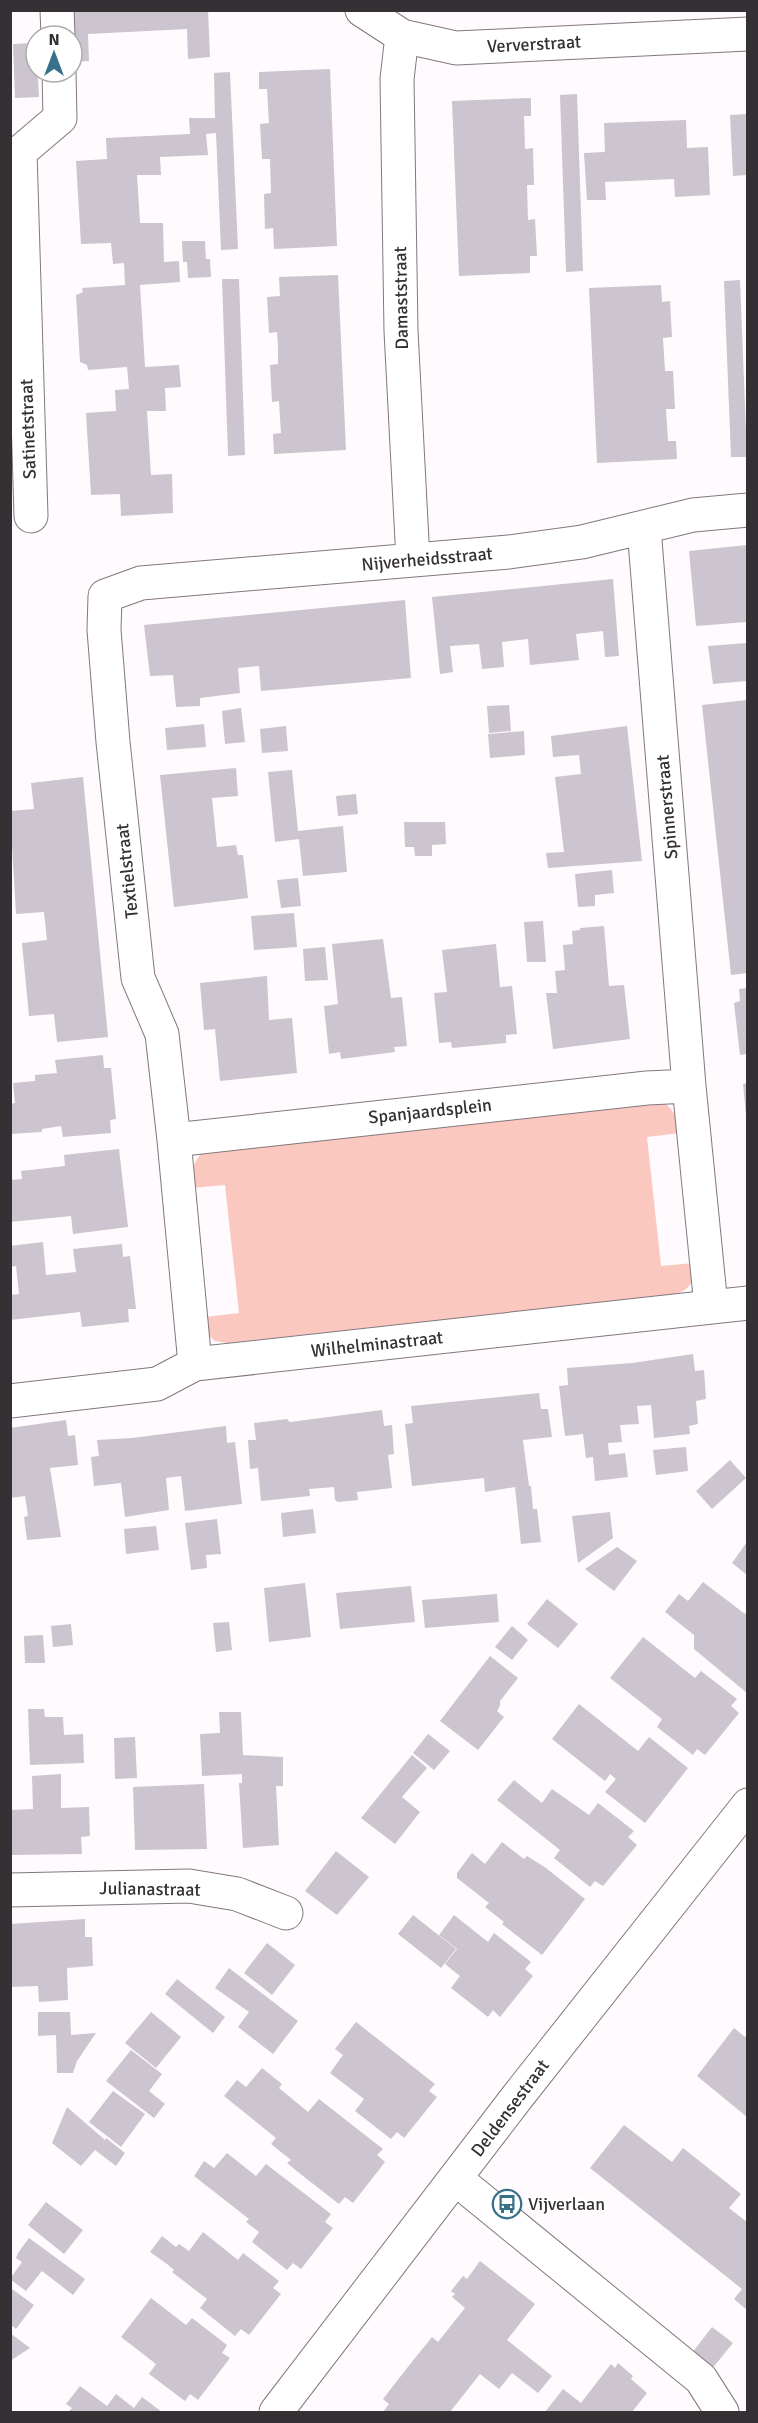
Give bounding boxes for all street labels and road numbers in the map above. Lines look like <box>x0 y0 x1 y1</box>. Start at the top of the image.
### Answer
street label: Ververstraat <box>486 31 582 57</box>
street label: Damaststraat <box>389 246 413 350</box>
street label: Satinetstraat <box>15 378 41 480</box>
street label: Nijverheidsstraat <box>360 542 494 576</box>
street label: Spinnerstraat <box>651 754 683 860</box>
street label: Textielstraat <box>111 822 143 920</box>
street label: Spanjaardsplein <box>367 1094 493 1128</box>
street label: Wilhelminastraat <box>310 1326 444 1362</box>
street label: Julianastraat <box>99 1877 201 1901</box>
street label: Deldensestraat <box>466 2055 554 2161</box>

